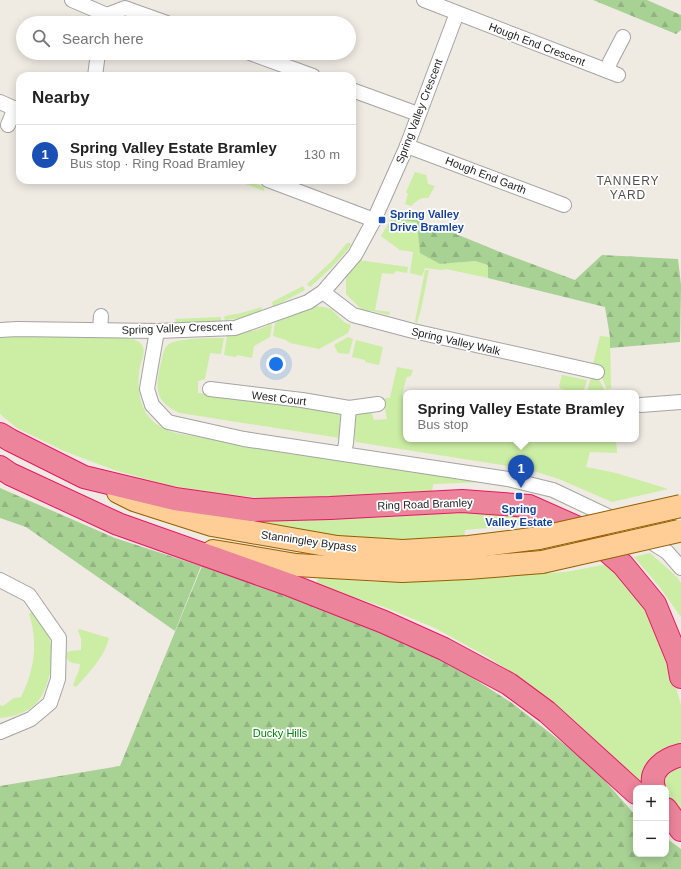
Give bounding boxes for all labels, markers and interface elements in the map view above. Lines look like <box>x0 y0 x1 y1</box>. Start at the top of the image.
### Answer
search box <box>16 16 356 60</box>
street label: Hough End Crescent <box>487 20 587 68</box>
icon: search <box>30 27 52 49</box>
text: Search here <box>62 30 144 47</box>
street label: Spring Valley Crescent <box>393 57 445 165</box>
text: Nearby <box>32 88 90 107</box>
text: Spring Valley Estate Bramley <box>70 139 277 156</box>
text: 1 <box>41 147 49 162</box>
text: 130 m <box>304 147 340 162</box>
street label: Hough End Garth <box>444 154 528 196</box>
text: Bus stop · Ring Road Bramley <box>70 156 245 171</box>
district label: TANNERY YARD <box>596 174 660 202</box>
place label: Spring Valley Drive Bramley <box>390 208 465 233</box>
marker: Spring Valley Drive Bramley <box>377 215 387 225</box>
street label: Spring Valley Crescent <box>121 320 233 336</box>
street label: Spring Valley Walk <box>410 325 502 357</box>
your location <box>266 354 286 374</box>
street label: West Court <box>251 389 307 407</box>
popup <box>403 390 639 442</box>
text: Spring Valley Estate Bramley <box>418 400 624 417</box>
text: Bus stop <box>418 417 468 432</box>
pin: 1 <box>508 455 534 488</box>
marker: Spring Valley Estate <box>514 491 524 501</box>
street label: Ring Road Bramley <box>377 496 473 512</box>
place label: Spring Valley Estate <box>485 503 553 528</box>
street label: Stanningley Bypass <box>260 528 358 554</box>
park label: Ducky Hills <box>253 727 308 739</box>
map controls <box>633 785 669 857</box>
button: + <box>633 785 669 821</box>
button: − <box>633 821 669 857</box>

